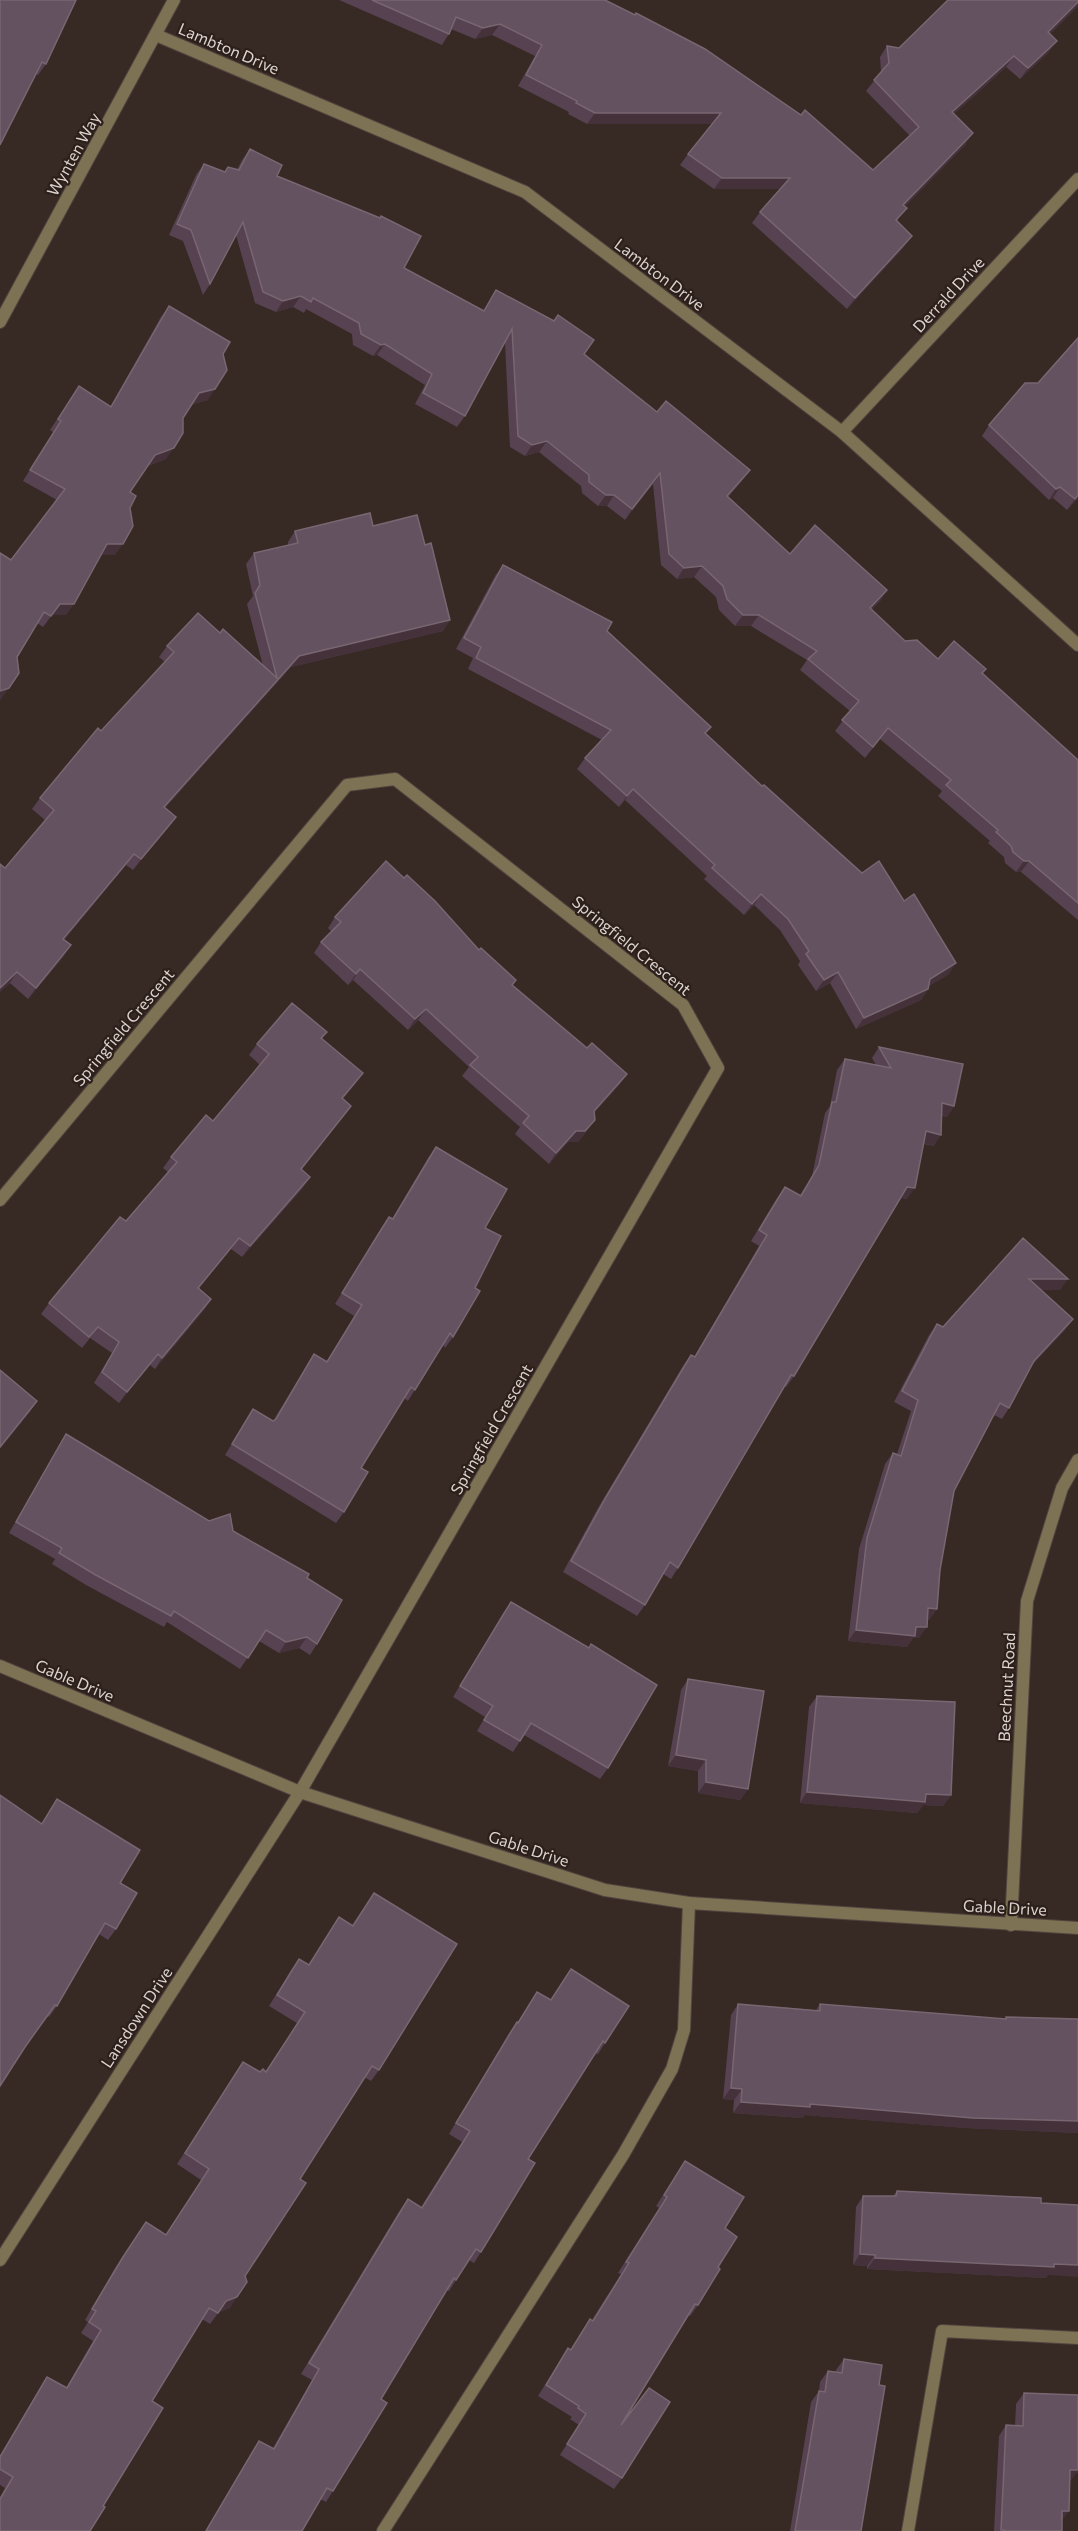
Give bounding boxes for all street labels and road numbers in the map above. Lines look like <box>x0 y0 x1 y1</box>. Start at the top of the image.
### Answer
street label: Lambton Drive <box>176 18 282 78</box>
street label: Wynten Way <box>42 109 104 199</box>
street label: Lambton Drive <box>611 234 709 314</box>
street label: Derrald Drive <box>908 252 988 336</box>
street label: Springfield Crescent <box>569 891 696 999</box>
street label: Springfield Crescent <box>68 964 178 1090</box>
street label: Springfield Crescent <box>446 1360 536 1498</box>
street label: Beechnut Road <box>994 1632 1018 1742</box>
street label: Gable Drive <box>33 1655 117 1705</box>
street label: Gable Drive <box>486 1826 572 1870</box>
street label: Gable Drive <box>963 1895 1047 1919</box>
street label: Lansdown Drive <box>96 1963 176 2071</box>

